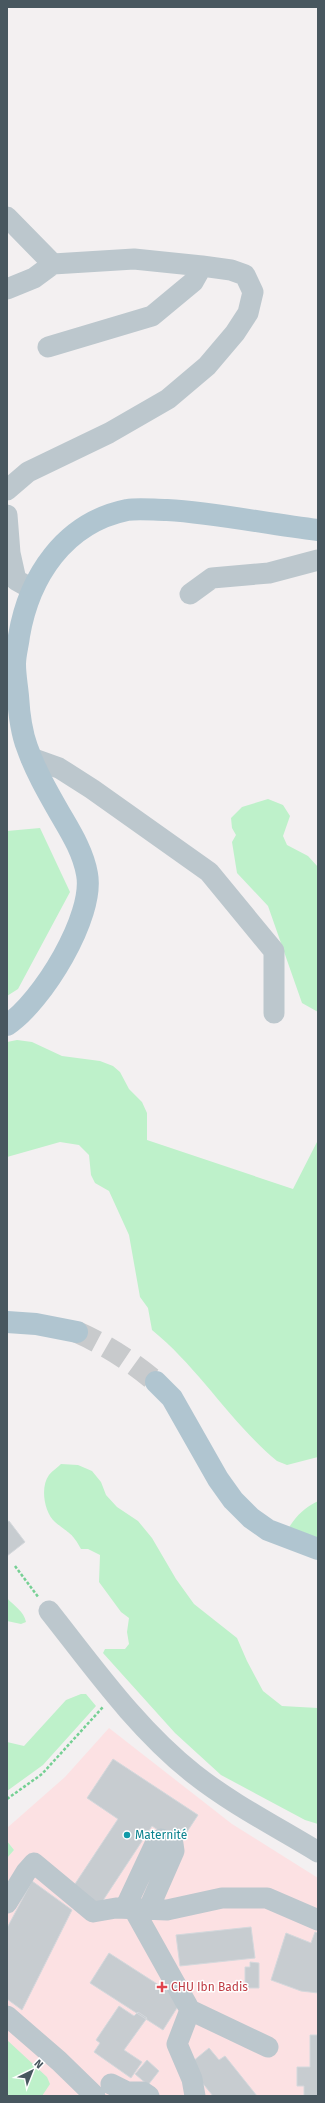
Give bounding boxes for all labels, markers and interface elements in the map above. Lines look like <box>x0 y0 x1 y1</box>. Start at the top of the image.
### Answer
place label: Maternité <box>135 1828 187 1842</box>
marker: Maternité <box>122 1830 132 1840</box>
place label: CHU Ibn Badis <box>171 1980 248 1994</box>
marker: CHU Ibn Badis <box>156 1981 168 1993</box>
north arrow <box>12 2051 52 2091</box>
text: N <box>31 2057 46 2071</box>

